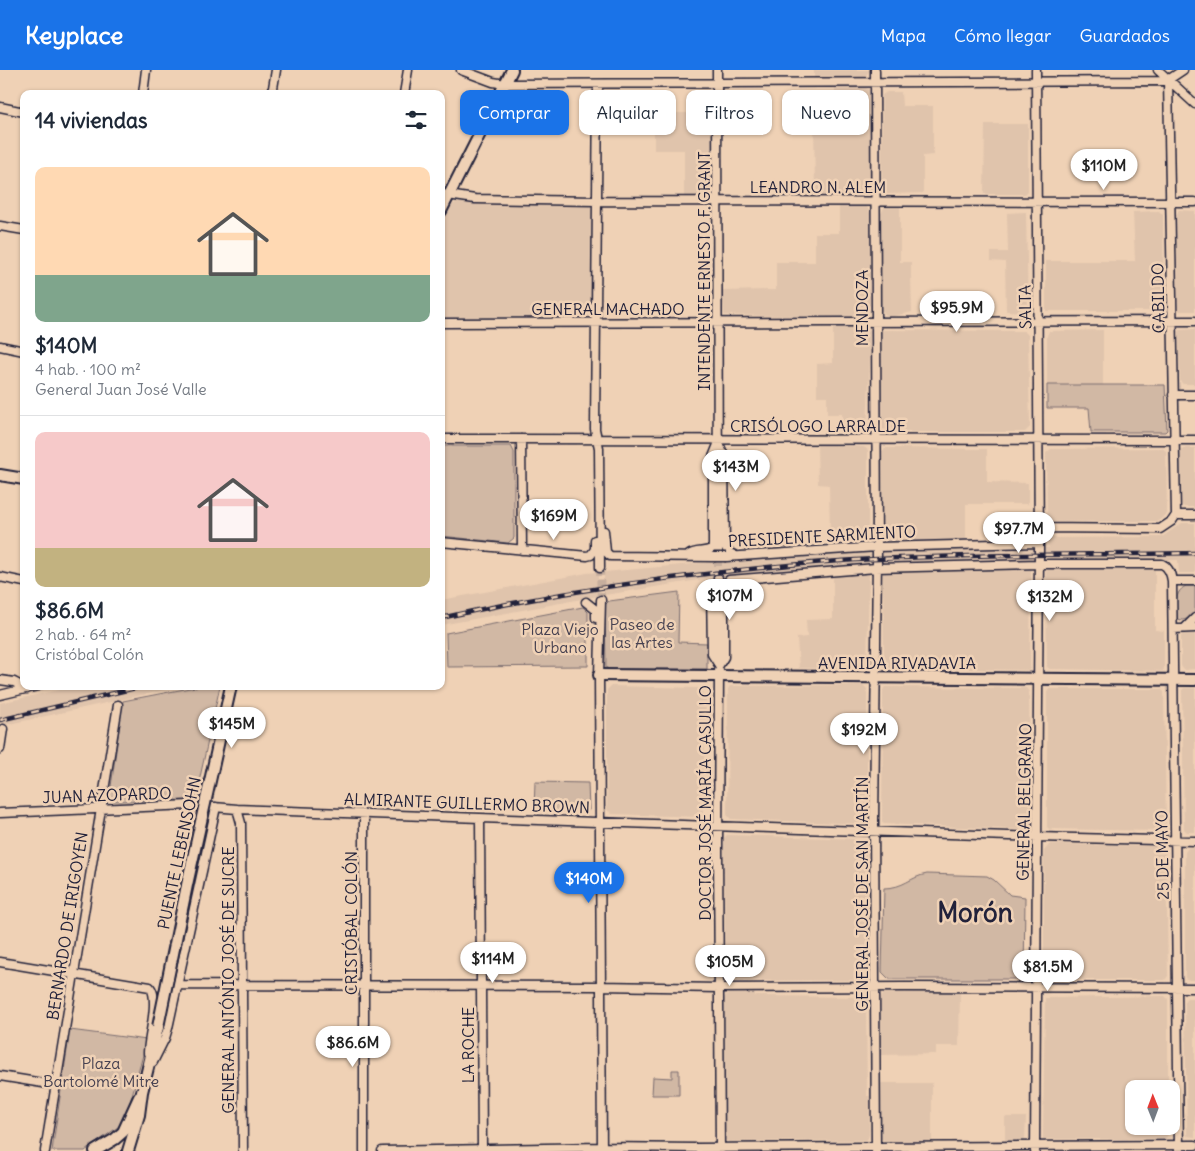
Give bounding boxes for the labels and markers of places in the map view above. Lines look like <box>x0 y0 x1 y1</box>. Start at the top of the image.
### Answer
pin: $110M <box>1069 148 1139 191</box>
pin: $95.9M <box>916 290 998 333</box>
pin: $143M <box>701 450 771 492</box>
pin: $169M <box>519 498 589 541</box>
pin: $97.7M <box>978 512 1060 554</box>
pin: $107M <box>695 578 765 621</box>
pin: $132M <box>1015 580 1085 622</box>
pin: $145M <box>197 706 267 749</box>
pin: $192M <box>829 712 899 755</box>
pin: $140M <box>554 862 624 904</box>
pin: $114M <box>458 942 528 984</box>
pin: $105M <box>695 944 765 987</box>
pin: $81.5M <box>1007 950 1089 992</box>
pin: $86.6M <box>312 1026 394 1068</box>

